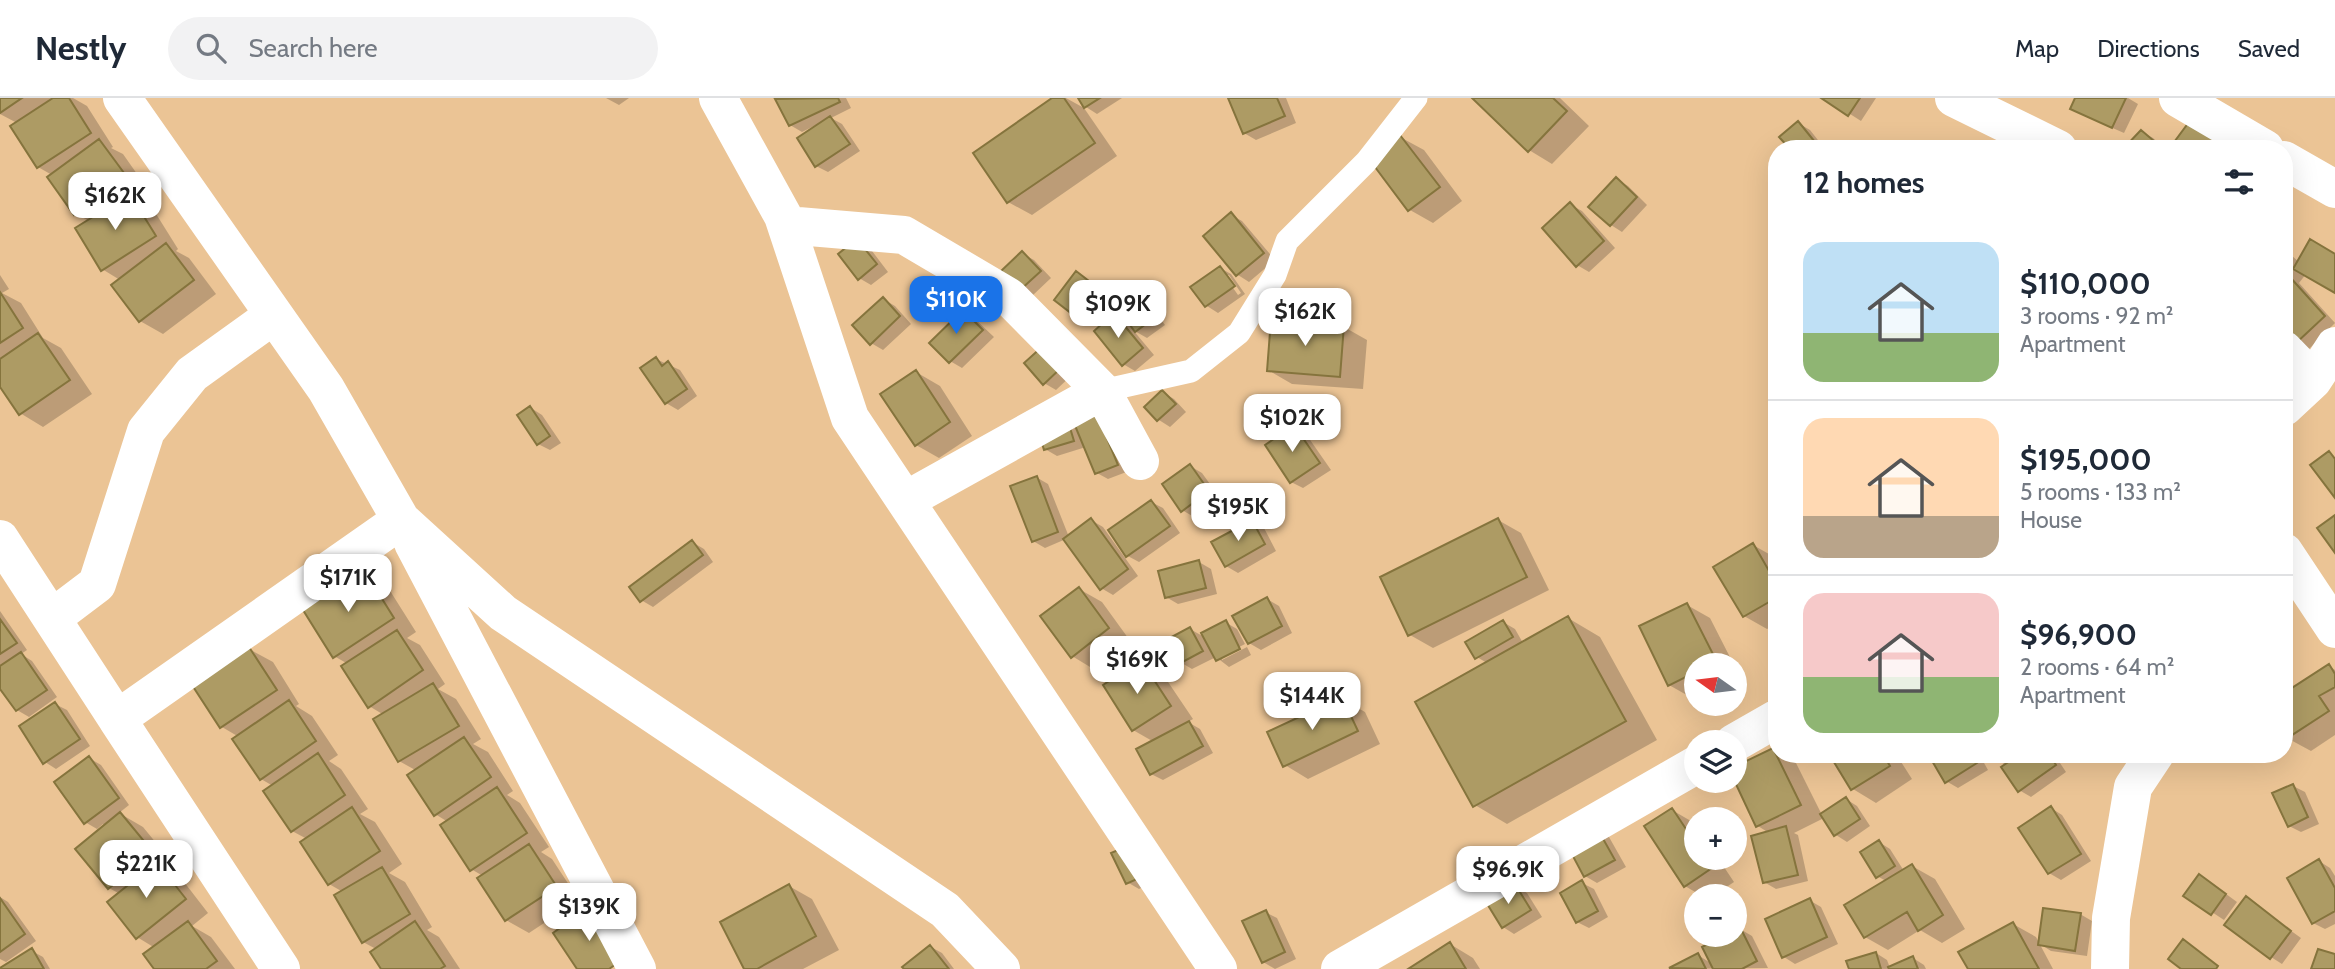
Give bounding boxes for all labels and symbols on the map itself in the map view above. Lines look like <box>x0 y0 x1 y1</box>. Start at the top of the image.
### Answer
pin: $162K <box>66 172 164 232</box>
pin: $110K <box>907 276 1005 336</box>
pin: $109K <box>1069 280 1167 340</box>
pin: $162K <box>1256 288 1354 348</box>
pin: $102K <box>1243 394 1341 454</box>
pin: $195K <box>1189 484 1287 543</box>
pin: $171K <box>299 554 397 614</box>
pin: $169K <box>1088 636 1186 696</box>
north arrow <box>1684 653 1746 716</box>
pin: $144K <box>1263 672 1361 732</box>
pin: $221K <box>97 840 195 900</box>
pin: $96.9K <box>1451 846 1565 906</box>
pin: $139K <box>540 884 638 943</box>

